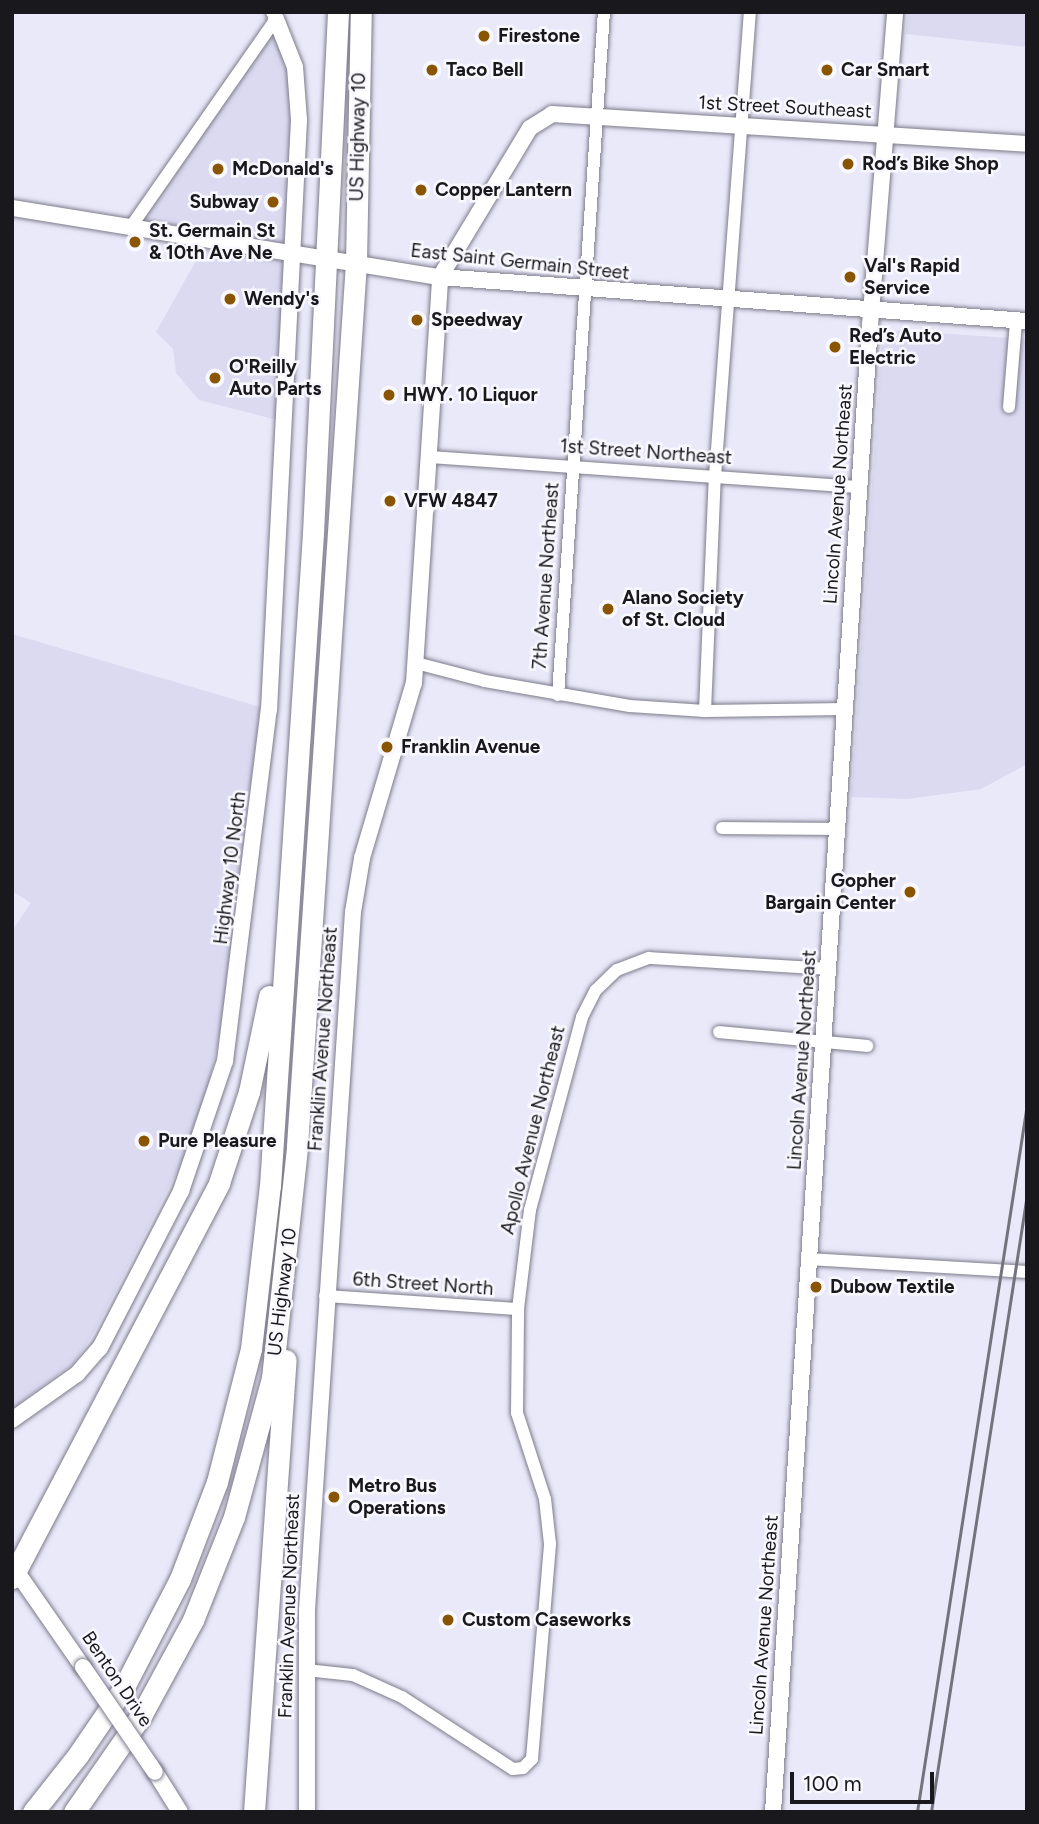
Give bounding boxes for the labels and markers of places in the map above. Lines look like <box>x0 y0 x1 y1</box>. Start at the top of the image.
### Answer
place label: Firestone <box>498 25 580 47</box>
marker: Firestone <box>476 28 492 44</box>
place label: Taco Bell <box>446 59 523 81</box>
place label: Car Smart <box>841 59 930 81</box>
marker: Taco Bell <box>424 62 440 78</box>
marker: Car Smart <box>819 62 835 78</box>
place label: Rod’s Bike Shop <box>862 153 999 175</box>
marker: Rod’s Bike Shop <box>840 156 856 172</box>
place label: McDonald's <box>232 158 333 180</box>
marker: McDonald's <box>210 161 226 177</box>
place label: Copper Lantern <box>435 179 572 201</box>
marker: Copper Lantern <box>413 182 429 198</box>
place label: Subway <box>189 191 259 213</box>
marker: Subway <box>265 194 281 210</box>
place label: St. Germain St & 10th Ave Ne <box>149 220 275 264</box>
marker: St. Germain St & 10th Ave Ne <box>127 234 143 250</box>
place label: Val's Rapid Service <box>864 255 960 299</box>
marker: Val's Rapid Service <box>842 269 858 285</box>
place label: Wendy's <box>244 288 319 310</box>
marker: Wendy's <box>222 291 238 307</box>
place label: Speedway <box>431 309 523 331</box>
marker: Speedway <box>409 312 425 328</box>
place label: Red’s Auto Electric <box>849 325 942 369</box>
marker: Red’s Auto Electric <box>827 339 843 355</box>
place label: O'Reilly Auto Parts <box>229 356 321 400</box>
marker: O'Reilly Auto Parts <box>207 370 223 386</box>
place label: HWY. 10 Liquor <box>403 384 538 406</box>
marker: HWY. 10 Liquor <box>381 387 397 403</box>
place label: VFW 4847 <box>404 490 498 512</box>
marker: VFW 4847 <box>382 493 398 509</box>
place label: Alano Society of St. Cloud <box>622 587 744 631</box>
marker: Alano Society of St. Cloud <box>600 601 616 617</box>
place label: Franklin Avenue <box>401 736 540 758</box>
marker: Franklin Avenue <box>379 739 395 755</box>
place label: Gopher Bargain Center <box>765 870 896 914</box>
marker: Gopher Bargain Center <box>902 884 918 900</box>
place label: Pure Pleasure <box>158 1130 277 1152</box>
marker: Pure Pleasure <box>136 1133 152 1149</box>
place label: Dubow Textile <box>830 1276 954 1298</box>
marker: Dubow Textile <box>808 1279 824 1295</box>
place label: Metro Bus Operations <box>348 1475 446 1519</box>
marker: Metro Bus Operations <box>326 1489 342 1505</box>
place label: Custom Caseworks <box>462 1609 631 1631</box>
marker: Custom Caseworks <box>440 1612 456 1628</box>

